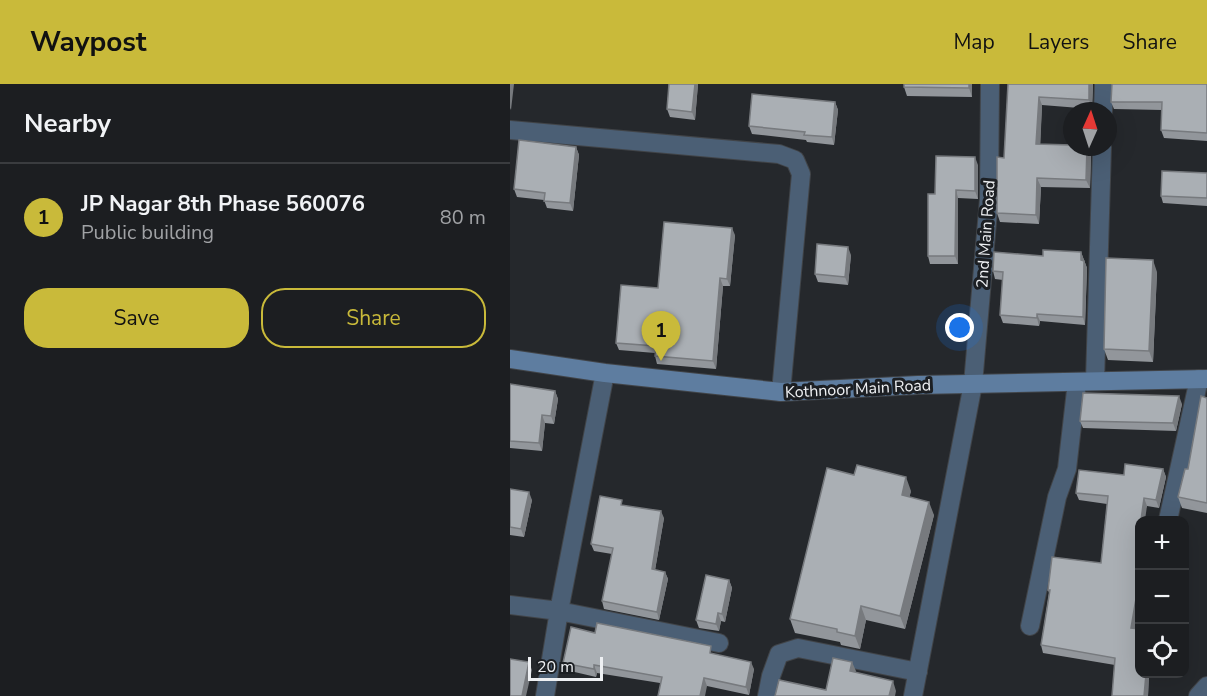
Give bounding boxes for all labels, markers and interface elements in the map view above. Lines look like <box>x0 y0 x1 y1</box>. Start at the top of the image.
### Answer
text: Waypost <box>30 23 147 61</box>
text: Map <box>953 28 995 56</box>
text: Layers <box>1028 28 1089 56</box>
text: Share <box>1122 28 1177 56</box>
north arrow <box>1063 102 1117 156</box>
text: Nearby <box>24 106 111 141</box>
street label: 2nd Main Road <box>971 179 1001 289</box>
text: JP Nagar 8th Phase 560076 <box>81 189 365 219</box>
text: 1 <box>38 204 50 231</box>
text: 80 m <box>440 204 486 231</box>
text: Public building <box>81 219 214 246</box>
button: Save <box>24 288 249 348</box>
button: Share <box>261 288 486 348</box>
pin: 1 <box>642 312 680 361</box>
your location <box>945 313 974 342</box>
street label: Kothnoor Main Road <box>784 374 932 404</box>
map controls <box>1135 516 1189 678</box>
button: + <box>1135 516 1189 570</box>
button: − <box>1135 570 1189 624</box>
button: locate <box>1135 624 1189 678</box>
scale bar <box>528 654 603 682</box>
text: 20 m <box>537 656 574 678</box>

